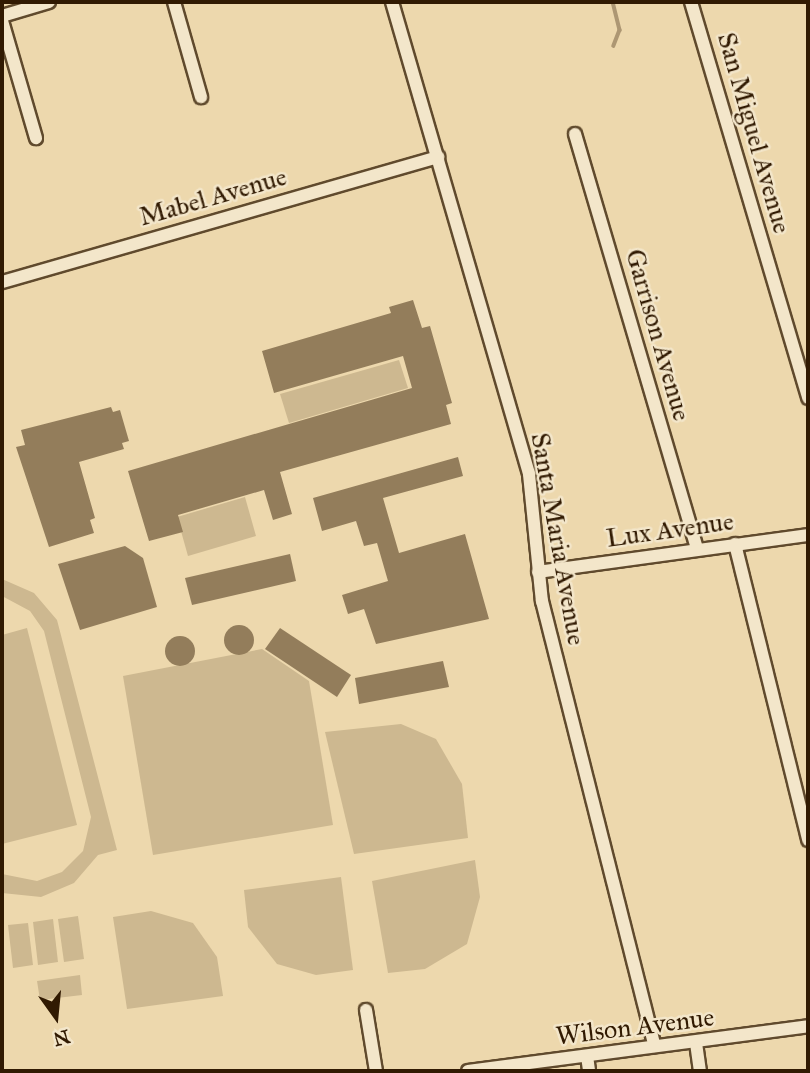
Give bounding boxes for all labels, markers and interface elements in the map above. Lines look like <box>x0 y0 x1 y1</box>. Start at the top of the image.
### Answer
street label: San Miguel Avenue <box>710 29 798 237</box>
street label: Mabel Avenue <box>136 161 290 233</box>
street label: Garrison Avenue <box>619 246 697 424</box>
street label: Santa Maria Avenue <box>524 430 592 648</box>
street label: Lux Avenue <box>604 506 736 554</box>
north arrow <box>21 982 91 1052</box>
street label: Wilson Avenue <box>554 1002 716 1052</box>
text: N <box>51 1025 72 1051</box>

